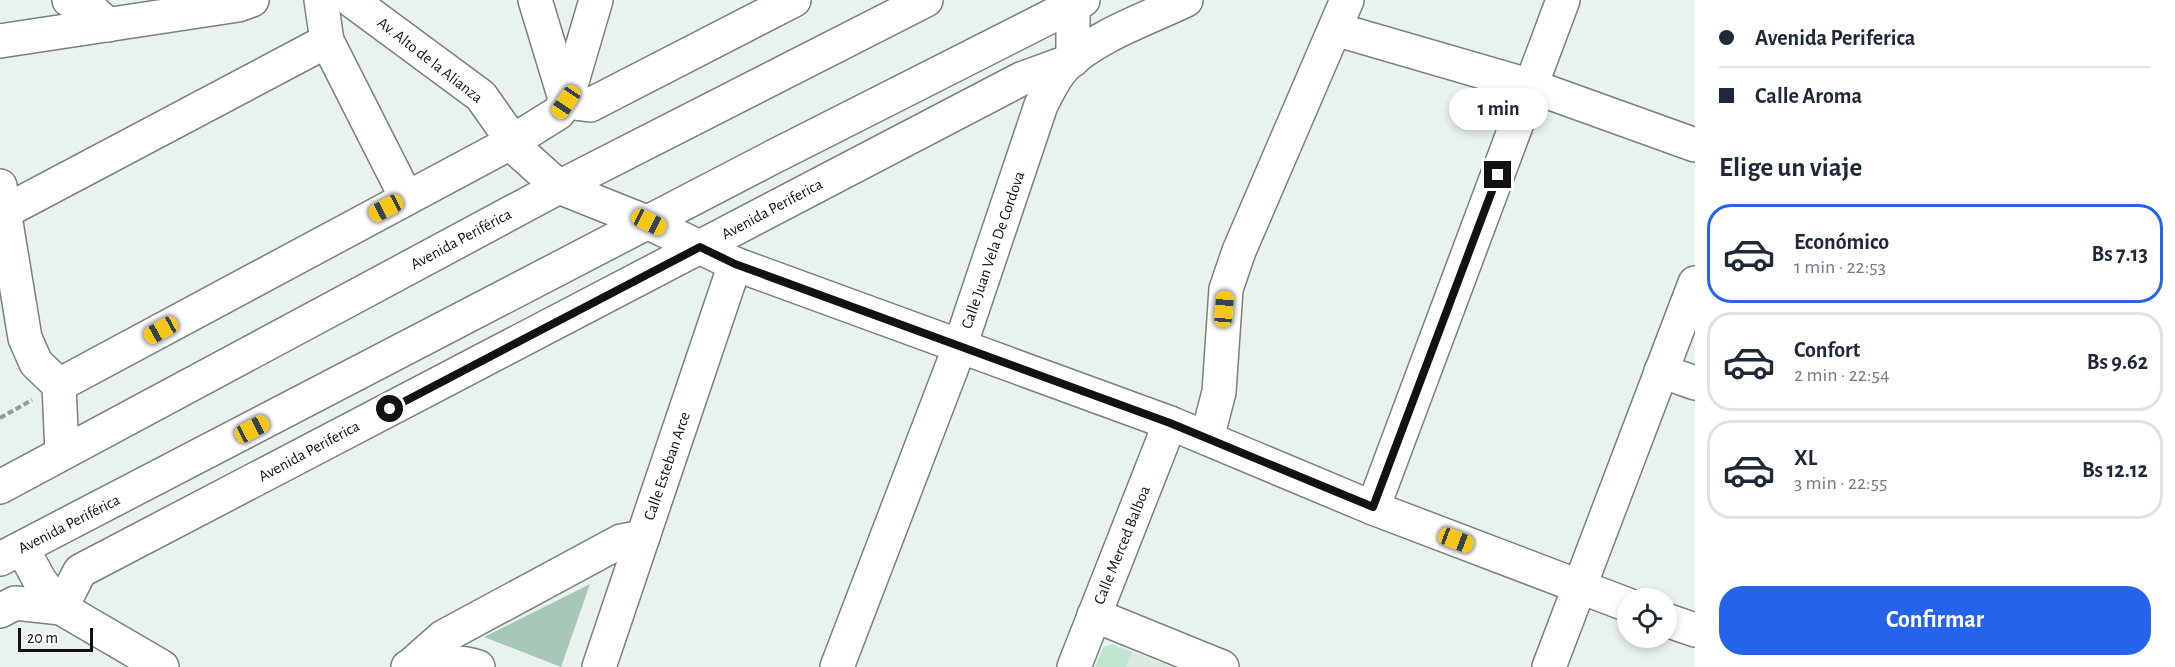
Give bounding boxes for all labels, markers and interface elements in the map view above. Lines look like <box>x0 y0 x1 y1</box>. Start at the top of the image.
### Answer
street label: Av. Alto de la Alianza <box>375 14 485 106</box>
text: Avenida Periferica <box>1755 27 1915 49</box>
car <box>548 82 584 122</box>
text: Calle Aroma <box>1755 85 1862 107</box>
callout: 1 min <box>1448 88 1547 130</box>
text: 1 min <box>1477 99 1520 119</box>
text: Elige un viaje <box>1719 154 1862 181</box>
route end <box>1484 161 1511 188</box>
street label: Calle Juan Vela De Cordova <box>959 169 1027 331</box>
street label: Avenida Periferica <box>719 176 825 242</box>
car <box>366 192 406 224</box>
street label: Avenida Periférica <box>408 206 514 272</box>
car <box>629 206 669 238</box>
icon: car <box>1722 227 1776 281</box>
text: Económico <box>1794 231 1889 253</box>
text: Bs 7.13 <box>2092 243 2148 265</box>
text: 1 min · 22:53 <box>1794 257 1886 277</box>
car <box>1213 290 1235 328</box>
car <box>141 313 181 347</box>
icon: car <box>1722 335 1776 389</box>
text: Confort <box>1794 339 1860 361</box>
text: Bs 9.62 <box>2087 351 2148 373</box>
text: 2 min · 22:54 <box>1794 365 1890 385</box>
route start <box>376 395 403 422</box>
street label: Calle Esteban Arce <box>641 410 693 522</box>
car <box>232 413 272 445</box>
street label: Avenida Periferica <box>256 418 362 484</box>
icon: car <box>1722 443 1776 497</box>
text: XL <box>1794 447 1817 469</box>
text: Bs 12.12 <box>2082 459 2148 481</box>
text: 3 min · 22:55 <box>1794 473 1887 493</box>
street label: Calle Merced Balboa <box>1091 483 1153 607</box>
street label: Avenida Periférica <box>16 492 122 556</box>
car <box>1436 525 1476 555</box>
button: Confirmar <box>1719 586 2151 655</box>
map controls <box>1617 588 1677 648</box>
button: locate <box>1617 588 1677 648</box>
scale bar <box>18 625 93 652</box>
text: 20 m <box>27 630 58 646</box>

